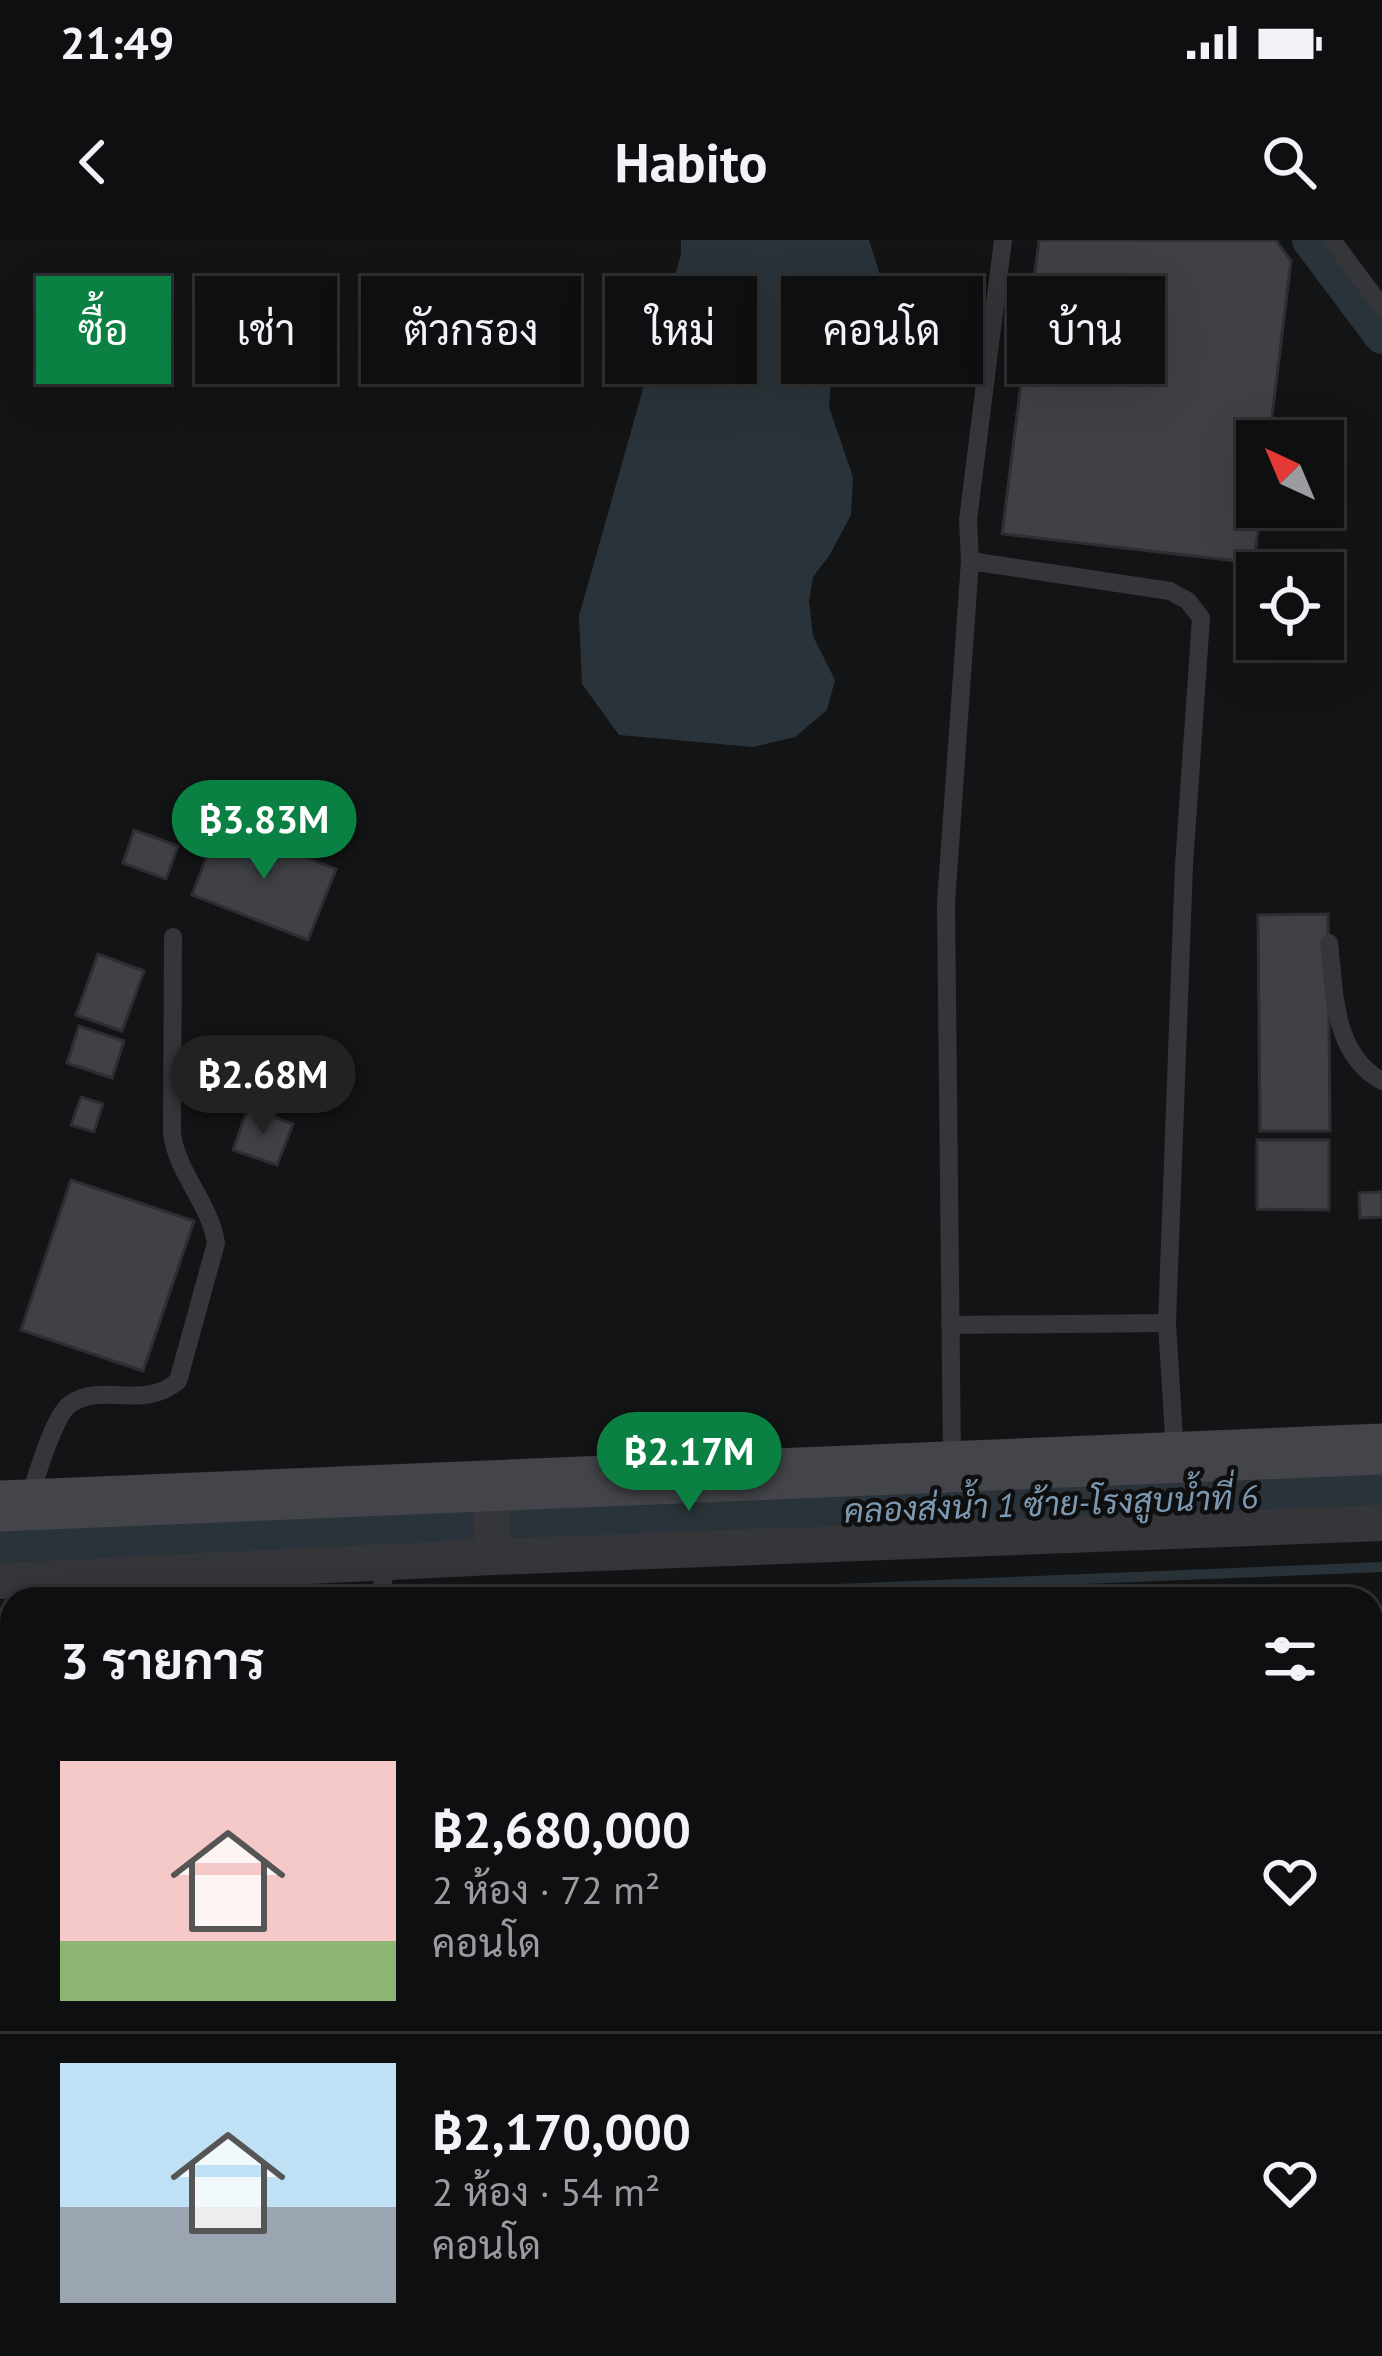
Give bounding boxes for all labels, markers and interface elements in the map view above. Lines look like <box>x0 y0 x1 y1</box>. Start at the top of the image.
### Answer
text: 21:49 <box>60 13 174 71</box>
text: Habito <box>615 127 767 197</box>
icon: back <box>60 129 126 195</box>
icon: search <box>1256 129 1322 195</box>
chip: ซื้อ <box>36 276 171 384</box>
chip: เช่า <box>195 276 337 384</box>
chip: ตัวกรอง <box>361 276 581 384</box>
chip: ใหม่ <box>605 276 757 384</box>
chip: คอนโด <box>781 276 983 384</box>
chip: บ้าน <box>1007 276 1165 384</box>
north arrow <box>1236 420 1344 528</box>
map controls <box>1236 420 1344 660</box>
button: locate <box>1236 552 1344 660</box>
pin: ฿3.83M <box>166 780 362 882</box>
text: ฿3.83M <box>199 793 329 844</box>
pin: ฿2.68M <box>165 1035 361 1137</box>
text: ฿2.68M <box>198 1048 328 1099</box>
pin: ฿2.17M <box>591 1412 787 1514</box>
text: ฿2.17M <box>624 1425 754 1476</box>
water label: คลองส่งน้ำ 1 ซ้าย-โรงสูบน้ำที่ 6 <box>843 1467 1259 1534</box>
icon: filters <box>1257 1626 1323 1692</box>
text: 3 รายการ <box>60 1627 265 1693</box>
text: ฿2,680,000 <box>432 1796 691 1862</box>
icon: home <box>156 1809 300 1953</box>
icon: heart <box>1257 1848 1323 1914</box>
text: 2 ห้อง · 72 m² <box>432 1864 660 1915</box>
text: คอนโด <box>432 1917 541 1968</box>
text: ฿2,170,000 <box>432 2098 691 2164</box>
icon: home <box>156 2111 300 2255</box>
icon: heart <box>1257 2150 1323 2216</box>
text: 2 ห้อง · 54 m² <box>432 2166 660 2217</box>
text: คอนโด <box>432 2219 541 2270</box>

